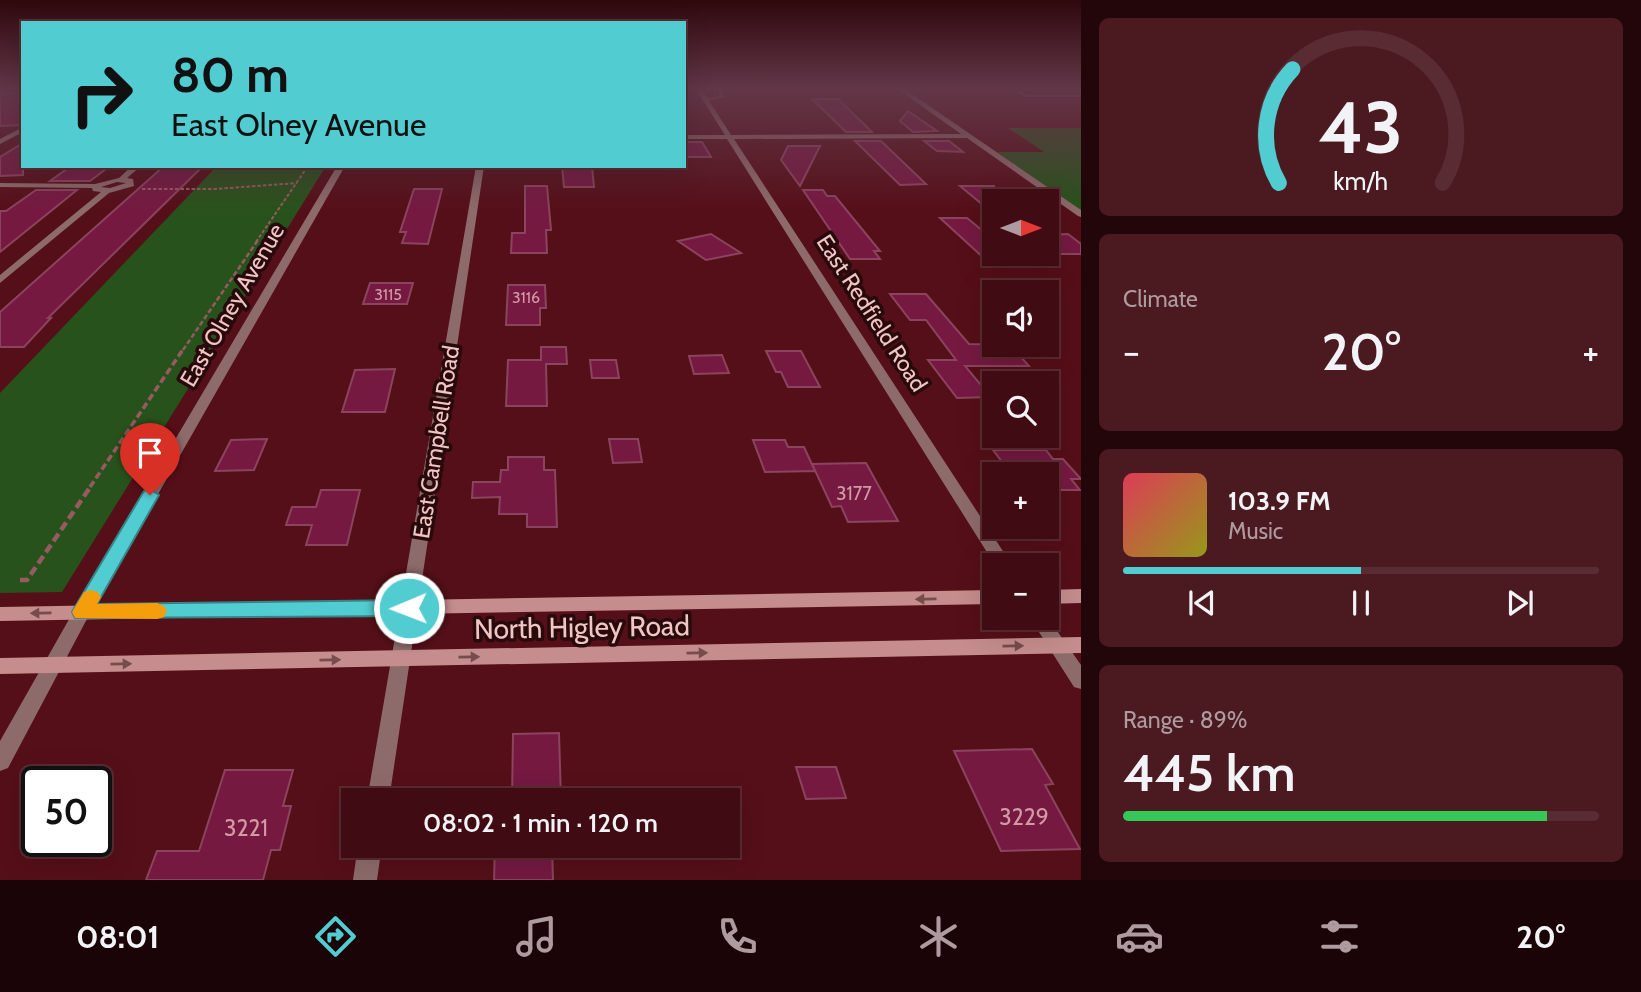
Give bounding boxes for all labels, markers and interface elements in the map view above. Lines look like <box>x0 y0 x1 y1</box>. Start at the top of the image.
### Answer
text: 80 m <box>171 45 289 104</box>
icon: right <box>56 49 147 140</box>
text: 43 <box>1319 83 1403 171</box>
text: East Olney Avenue <box>171 105 426 144</box>
text: km/h <box>1334 166 1388 196</box>
north arrow <box>982 189 1059 266</box>
map controls <box>982 189 1059 630</box>
street label: East Olney Avenue <box>174 218 290 391</box>
street label: East Redfield Road <box>811 229 933 397</box>
button: sound <box>982 280 1059 357</box>
house number: 3115 <box>374 285 402 304</box>
text: Climate <box>1123 285 1198 313</box>
house number: 3116 <box>512 288 540 307</box>
text: 20° <box>1321 320 1401 383</box>
text: − <box>1123 328 1140 375</box>
text: + <box>1582 328 1599 375</box>
street label: East Campbell Road <box>407 344 465 540</box>
button: search <box>982 371 1059 448</box>
pin <box>120 423 180 495</box>
icon: arrive <box>131 434 169 472</box>
button: + <box>982 462 1059 539</box>
house number: 3177 <box>836 482 872 505</box>
text: 103.9 FM <box>1228 485 1331 517</box>
text: Music <box>1228 517 1283 545</box>
button: − <box>982 553 1059 630</box>
position arrow <box>372 571 446 645</box>
icon: previous <box>1183 584 1221 622</box>
icon: pause <box>1342 584 1380 622</box>
icon: next <box>1501 584 1539 622</box>
one-way arrow <box>915 593 937 604</box>
one-way arrow <box>30 607 52 619</box>
street label: North Higley Road <box>474 608 690 646</box>
one-way arrow <box>1002 640 1024 652</box>
one-way arrow <box>686 647 708 658</box>
one-way arrow <box>459 651 481 663</box>
one-way arrow <box>319 654 341 665</box>
one-way arrow <box>110 658 132 670</box>
text: Range · 89% <box>1123 706 1247 734</box>
text: 445 km <box>1123 741 1296 804</box>
speed limit sign: 50 <box>21 766 112 857</box>
house number: 3229 <box>999 803 1049 831</box>
text: 08:02 · 1 min · 120 m <box>423 807 658 839</box>
house number: 3221 <box>224 814 268 842</box>
icon: directions <box>311 912 360 961</box>
icon: music <box>512 912 561 961</box>
icon: phone <box>713 912 762 961</box>
icon: climate <box>914 912 963 961</box>
icon: car <box>1115 912 1164 961</box>
icon: filters <box>1315 912 1364 961</box>
text: 08:01 <box>76 917 159 956</box>
text: 20° <box>1516 917 1565 956</box>

